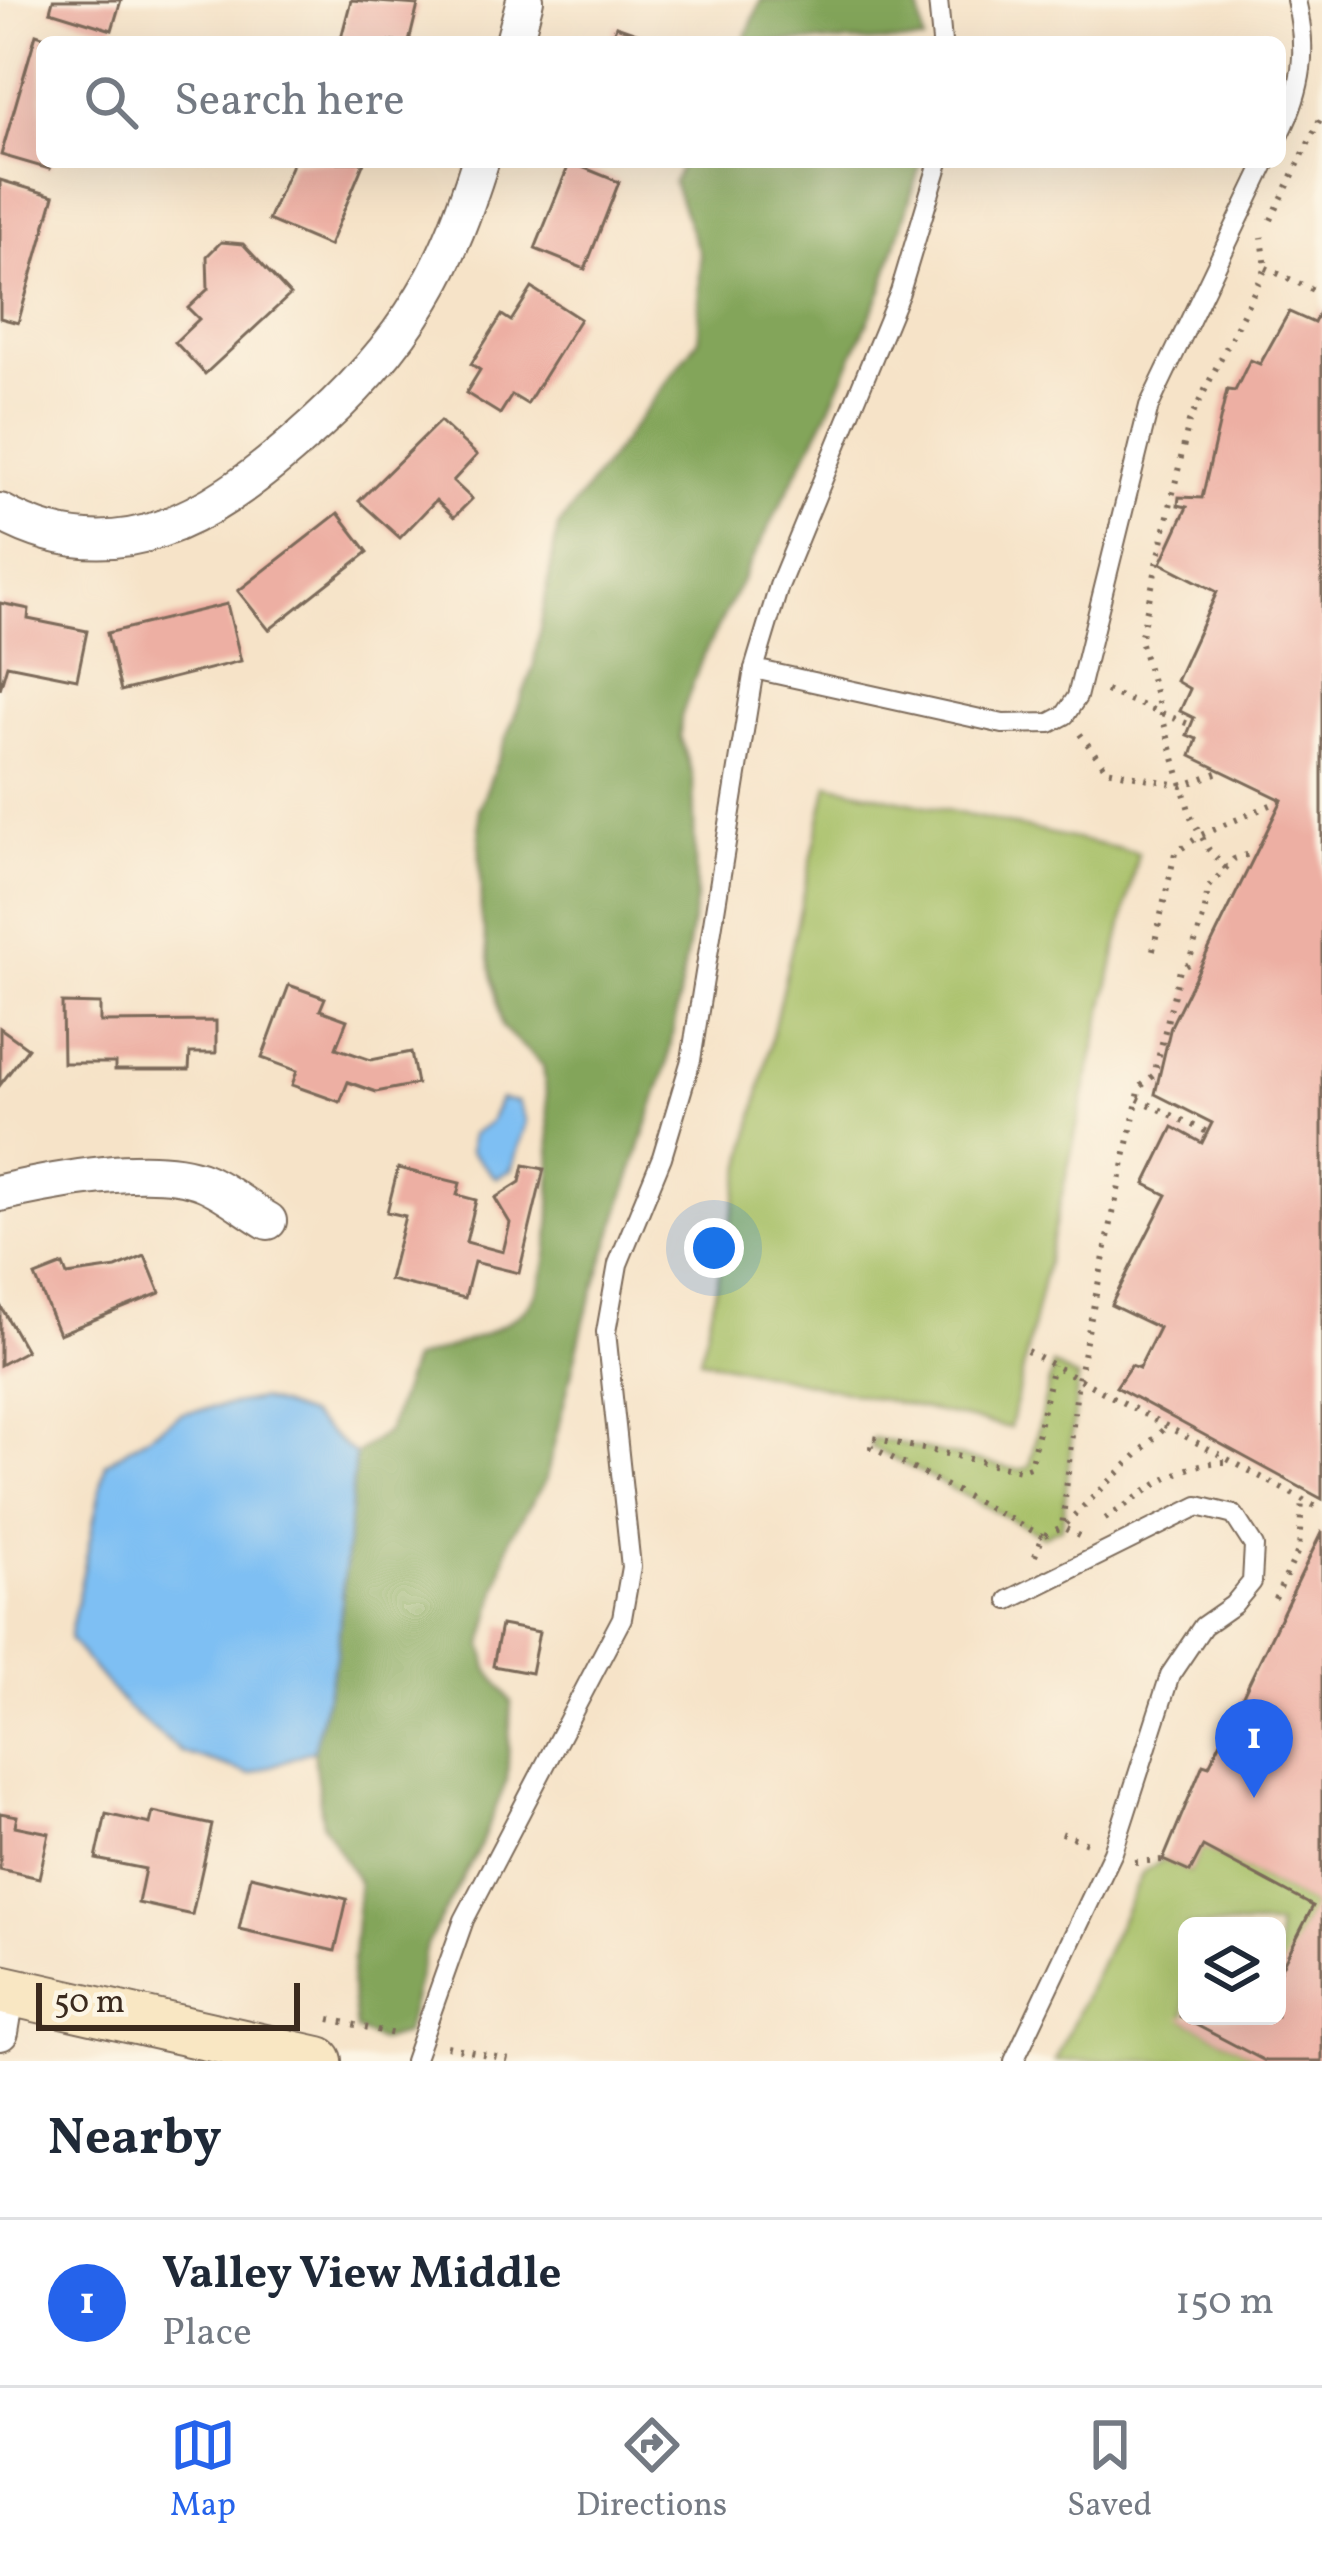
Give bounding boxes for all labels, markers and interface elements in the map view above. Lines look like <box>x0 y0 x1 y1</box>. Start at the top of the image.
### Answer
search box <box>36 36 1286 168</box>
icon: search <box>78 69 144 135</box>
text: Search here <box>174 71 405 134</box>
your location <box>684 1218 744 1278</box>
pin: 1 <box>1215 1699 1293 1798</box>
map controls <box>1178 1917 1286 2025</box>
button: layers <box>1178 1917 1286 2025</box>
scale bar <box>36 1977 300 2030</box>
text: 50 m <box>54 1981 125 2027</box>
text: Nearby <box>48 2104 222 2175</box>
text: Valley View Middle <box>162 2244 562 2307</box>
text: 1 <box>79 2276 95 2330</box>
text: 150 m <box>1175 2276 1274 2330</box>
text: Place <box>162 2307 252 2361</box>
tab: Map <box>170 2412 236 2530</box>
tab: Directions <box>576 2412 727 2530</box>
tab: Saved <box>1067 2412 1152 2530</box>

